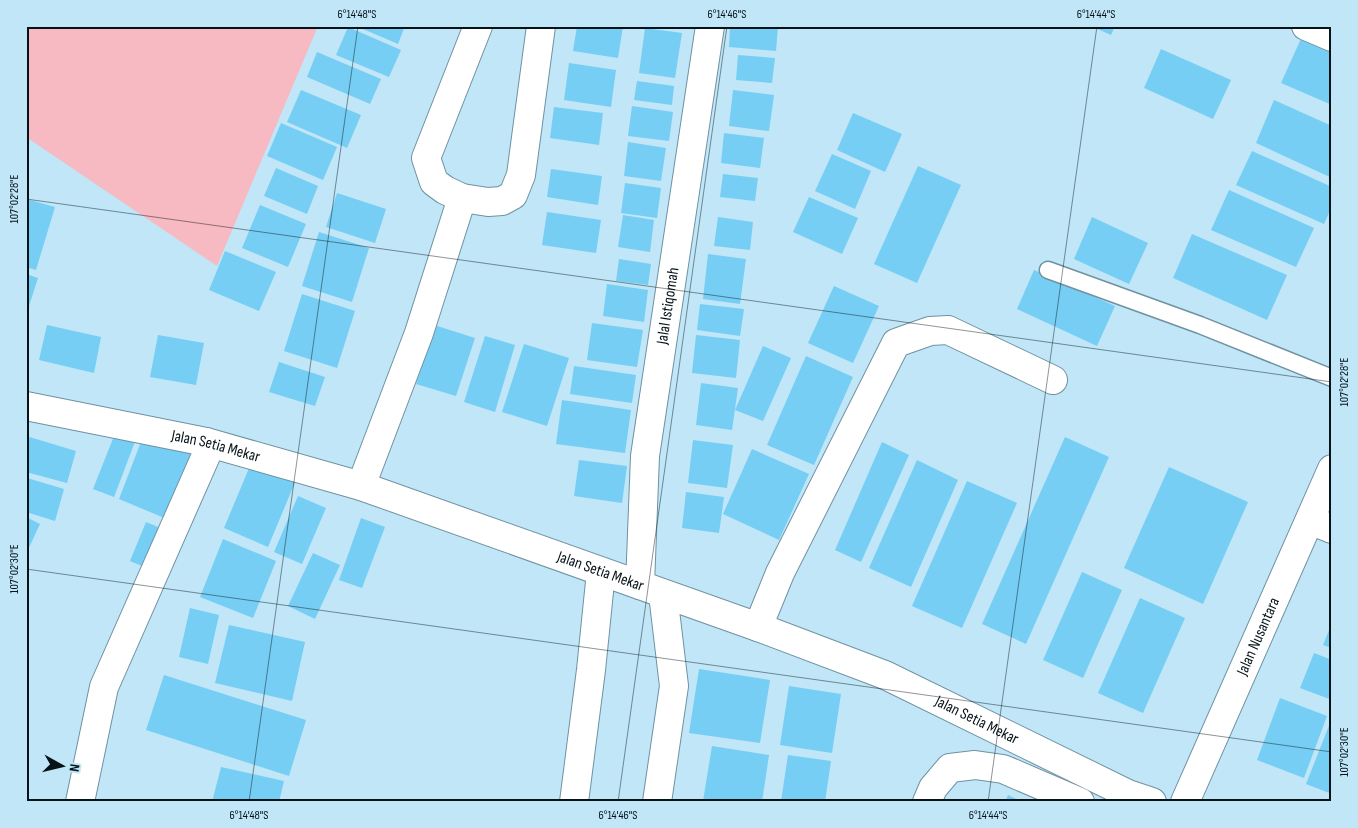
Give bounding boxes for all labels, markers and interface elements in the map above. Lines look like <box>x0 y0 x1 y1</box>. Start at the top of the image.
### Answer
text: 6°14'48"S <box>338 7 376 22</box>
text: 6°14'46"S <box>708 7 746 22</box>
text: 6°14'44"S <box>1077 7 1115 22</box>
text: 107°02'28"E <box>7 174 22 224</box>
street label: Jalal Istiqomah <box>652 266 683 347</box>
text: 107°02'28"E <box>1337 357 1352 407</box>
street label: Jalan Setia Mekar <box>169 426 263 466</box>
text: 107°02'30"E <box>7 544 22 594</box>
street label: Jalan Setia Mekar <box>554 547 647 595</box>
street label: Jalan Nusantara <box>1232 595 1284 679</box>
street label: Jalan Setia Mekar <box>931 691 1022 749</box>
text: 107°02'30"E <box>1337 727 1352 777</box>
north arrow <box>38 740 88 790</box>
text: N <box>65 763 83 773</box>
text: 6°14'48"S <box>230 808 268 823</box>
text: 6°14'46"S <box>599 808 637 823</box>
text: 6°14'44"S <box>969 808 1007 823</box>

